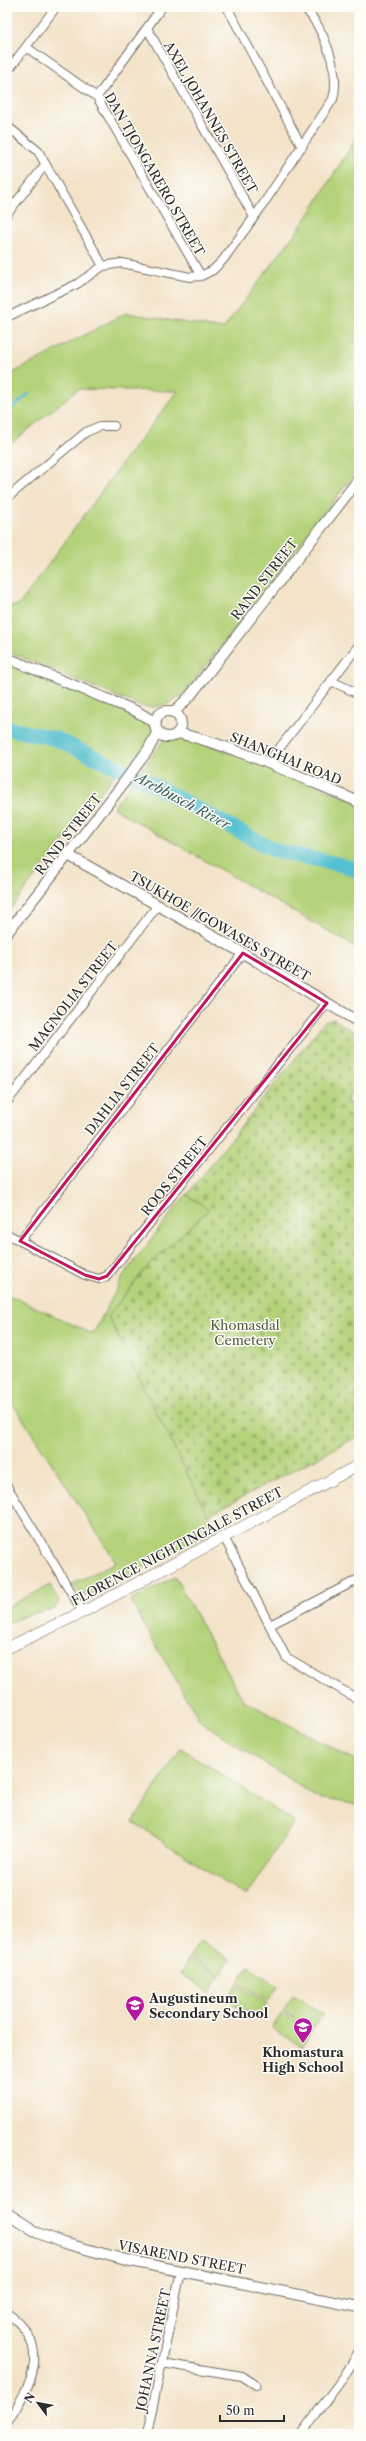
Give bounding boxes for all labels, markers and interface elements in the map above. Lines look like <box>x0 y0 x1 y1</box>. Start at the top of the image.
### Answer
street label: AXEL JOHANNES STREET <box>160 37 261 196</box>
street label: DAN TJONGARERO STREET <box>102 89 209 259</box>
street label: RAND STREET <box>227 535 301 623</box>
street label: SHANGHAI ROAD <box>228 728 344 788</box>
water label: Arebbusch River <box>131 767 235 834</box>
street label: RAND STREET <box>31 790 105 878</box>
street label: TSUKHOE //GOWASES STREET <box>127 868 313 984</box>
street label: MAGNOLIA STREET <box>25 938 121 1054</box>
street label: DAHLIA STREET <box>81 1040 163 1138</box>
street label: ROOS STREET <box>137 1133 211 1219</box>
park label: Khomasdal Cemetery <box>210 1317 280 1348</box>
street label: FLORENCE NIGHTINGALE STREET <box>69 1483 286 1609</box>
place label: Augustineum Secondary School <box>148 1990 269 2021</box>
school or university icon: Augustineum Secondary School <box>124 1994 146 2022</box>
school or university icon: Khomastura High School <box>292 2016 314 2044</box>
place label: Khomastura High School <box>262 2044 344 2075</box>
street label: VISAREND STREET <box>116 2237 247 2277</box>
street label: JOHANNA STREET <box>132 2287 174 2415</box>
north arrow <box>18 2383 58 2423</box>
text: N <box>21 2390 38 2405</box>
scale bar <box>220 2397 284 2423</box>
text: 50 m <box>226 2403 255 2418</box>

